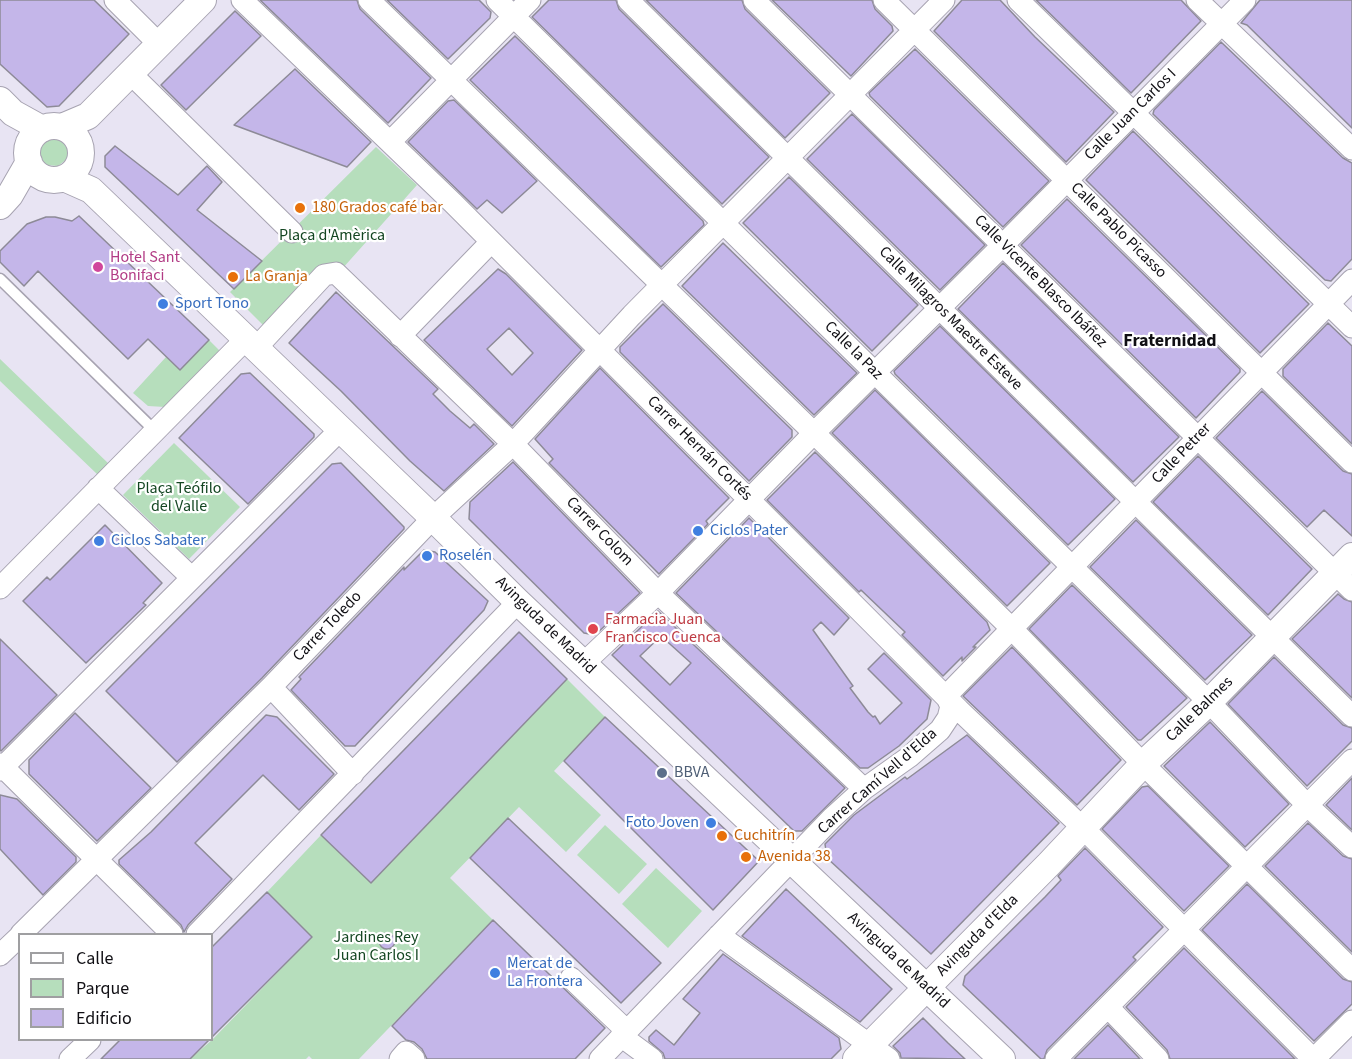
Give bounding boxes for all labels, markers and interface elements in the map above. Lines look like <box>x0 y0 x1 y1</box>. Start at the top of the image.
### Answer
street label: Calle Juan Carlos I <box>1081 65 1181 165</box>
street label: Calle Pablo Picasso <box>1066 179 1170 283</box>
place label: 180 Grados café bar <box>312 198 443 218</box>
marker: 180 Grados café bar <box>293 201 307 215</box>
street label: Calle Vicente Blasco Ibáñez <box>970 212 1110 352</box>
park label: Plaça d'Amèrica <box>279 226 385 246</box>
street label: Calle Milagros Maestre Esteve <box>874 243 1026 395</box>
place label: Hotel Sant Bonifaci <box>110 248 180 286</box>
marker: Hotel Sant Bonifaci <box>91 260 105 274</box>
place label: La Granja <box>245 267 308 287</box>
marker: La Granja <box>226 270 240 284</box>
place label: Sport Tono <box>175 294 249 314</box>
marker: Sport Tono <box>156 297 170 311</box>
street label: Calle la Paz <box>820 318 886 384</box>
district label: Fraternidad <box>1123 331 1217 353</box>
street label: Carrer Hernán Cortés <box>642 392 756 506</box>
street label: Calle Petrer <box>1148 420 1216 488</box>
park label: Plaça Teófilo del Valle <box>136 479 222 517</box>
street label: Carrer Colom <box>561 493 637 571</box>
place label: Ciclos Pater <box>710 521 788 541</box>
marker: Ciclos Pater <box>691 524 705 538</box>
place label: Ciclos Sabater <box>111 531 206 551</box>
marker: Ciclos Sabater <box>92 534 106 548</box>
place label: Roselén <box>439 546 492 566</box>
marker: Roselén <box>420 549 434 563</box>
street label: Avinguda de Madrid <box>491 573 599 679</box>
street label: Carrer Toledo <box>290 588 366 666</box>
place label: Farmacia Juan Francisco Cuenca <box>605 610 721 648</box>
marker: Farmacia Juan Francisco Cuenca <box>586 622 600 636</box>
street label: Calle Balmes <box>1162 673 1238 747</box>
street label: Carrer Camí Vell d'Elda <box>814 725 942 839</box>
place label: BBVA <box>674 763 709 783</box>
marker: BBVA <box>655 766 669 780</box>
place label: Foto Joven <box>625 813 699 833</box>
marker: Foto Joven <box>704 816 718 830</box>
place label: Cuchitrín <box>734 826 795 846</box>
marker: Cuchitrín <box>715 829 729 843</box>
place label: Avenida 38 <box>758 847 831 867</box>
marker: Avenida 38 <box>739 850 753 864</box>
street label: Avinguda d'Elda <box>933 891 1023 981</box>
street label: Avinguda de Madrid <box>843 909 953 1013</box>
park label: Jardines Rey Juan Carlos I <box>333 928 419 966</box>
legend <box>18 933 213 1041</box>
text: Calle <box>76 946 113 971</box>
place label: Mercat de La Frontera <box>507 954 583 992</box>
marker: Mercat de La Frontera <box>488 966 502 980</box>
text: Parque <box>76 976 129 1001</box>
text: Edificio <box>76 1006 132 1031</box>

